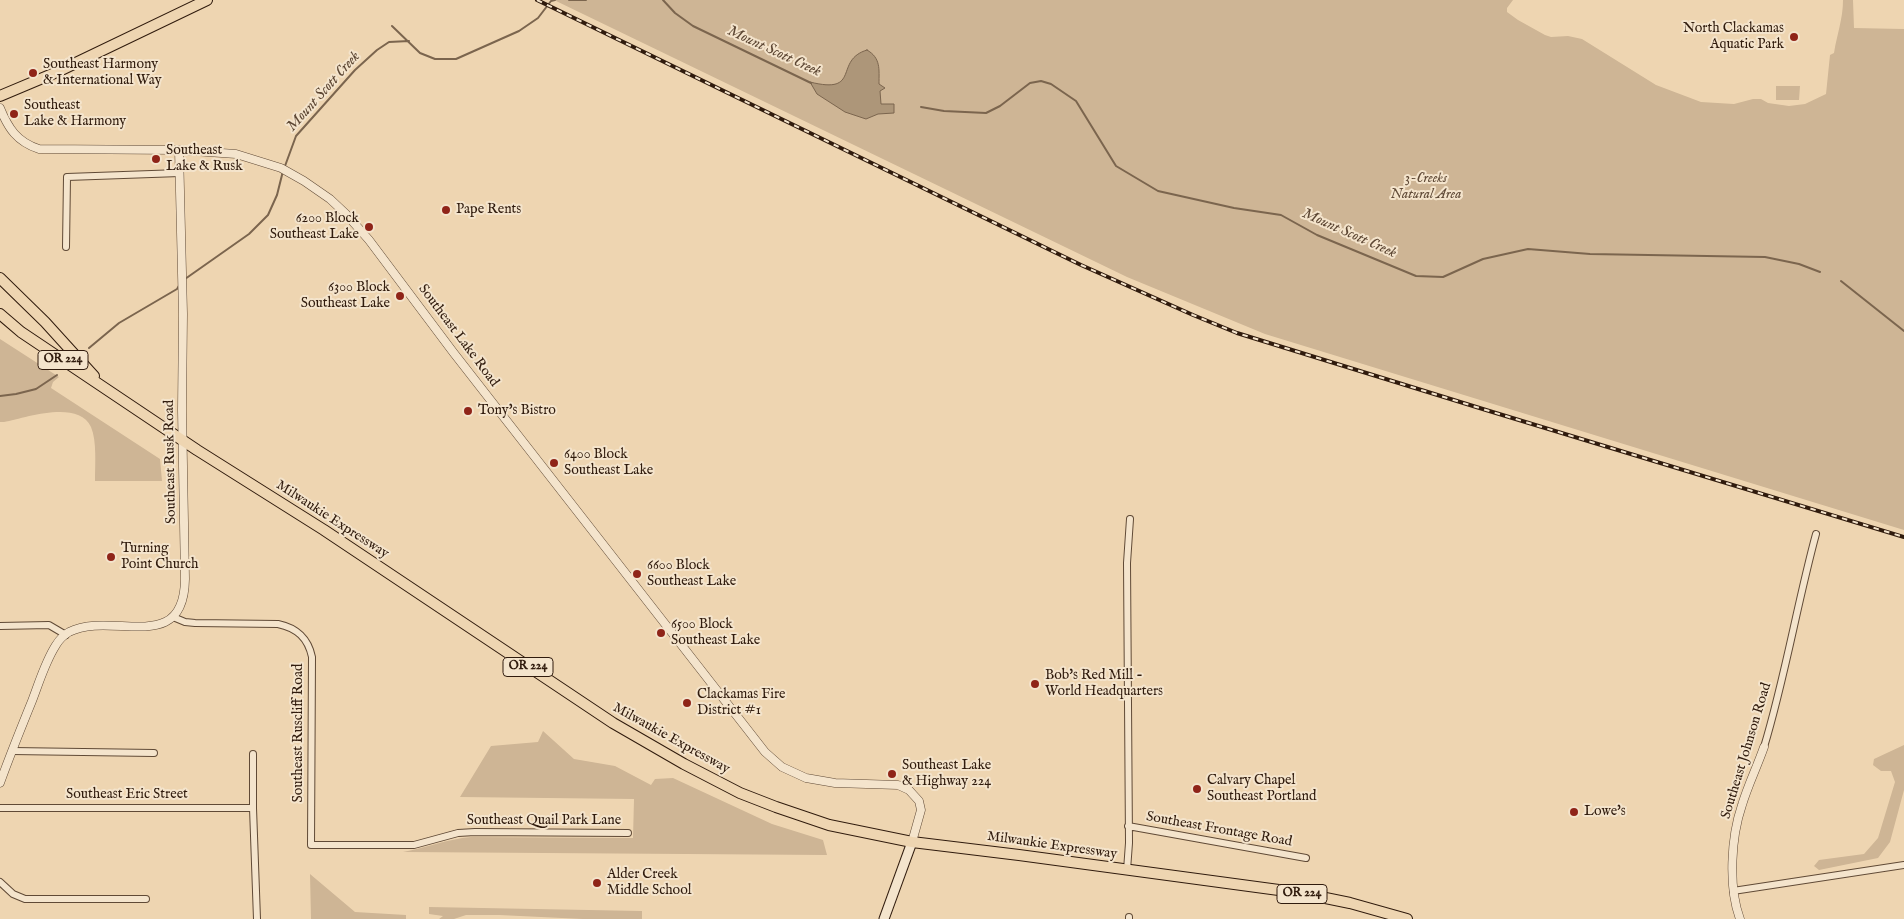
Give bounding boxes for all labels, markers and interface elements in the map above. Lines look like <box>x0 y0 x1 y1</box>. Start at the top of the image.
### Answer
place label: North Clackamas Aquatic Park <box>1683 21 1784 54</box>
water label: Mount Scott Creek <box>724 22 824 82</box>
marker: North Clackamas Aquatic Park <box>1788 31 1800 43</box>
water label: Mount Scott Creek <box>283 48 365 136</box>
place label: Southeast Harmony & International Way <box>43 57 162 90</box>
marker: Southeast Harmony & International Way <box>27 67 39 79</box>
place label: Southeast Lake & Harmony <box>24 98 126 130</box>
marker: Southeast Lake & Harmony <box>8 108 20 120</box>
place label: Southeast Lake & Rusk <box>166 143 243 176</box>
marker: Southeast Lake & Rusk <box>150 153 162 165</box>
park label: 3-Creeks Natural Area <box>1391 171 1461 203</box>
place label: Pape Rents <box>456 202 521 218</box>
marker: Pape Rents <box>440 204 452 216</box>
water label: Mount Scott Creek <box>1299 205 1399 263</box>
place label: 6200 Block Southeast Lake <box>270 211 359 243</box>
marker: 6200 Block Southeast Lake <box>363 221 375 233</box>
place label: 6300 Block Southeast Lake <box>301 280 390 312</box>
street label: Southeast Lake Road <box>414 281 502 391</box>
marker: 6300 Block Southeast Lake <box>394 290 406 302</box>
road number: OR 224 <box>38 350 88 370</box>
street label: Southeast Rusk Road <box>162 400 180 524</box>
place label: Tony's Bistro <box>478 403 556 419</box>
marker: Tony's Bistro <box>462 405 474 417</box>
place label: 6400 Block Southeast Lake <box>564 447 653 480</box>
marker: 6400 Block Southeast Lake <box>548 457 560 469</box>
street label: Milwaukie Expressway <box>272 477 392 563</box>
place label: Turning Point Church <box>121 541 199 574</box>
marker: Turning Point Church <box>105 551 117 563</box>
place label: 6600 Block Southeast Lake <box>647 558 736 590</box>
marker: 6600 Block Southeast Lake <box>631 568 643 580</box>
place label: 6500 Block Southeast Lake <box>671 617 760 650</box>
marker: 6500 Block Southeast Lake <box>655 627 667 639</box>
road number: OR 224 <box>503 658 553 676</box>
street label: Southeast Ruscliff Road <box>291 664 307 802</box>
place label: Bob's Red Mill - World Headquarters <box>1045 668 1163 700</box>
marker: Bob's Red Mill - World Headquarters <box>1029 678 1041 690</box>
street label: Southeast Johnson Road <box>1718 681 1776 821</box>
place label: Clackamas Fire District #1 <box>697 687 785 720</box>
marker: Clackamas Fire District #1 <box>681 697 693 709</box>
street label: Milwaukie Expressway <box>610 700 732 778</box>
place label: Southeast Lake & Highway 224 <box>902 758 991 790</box>
marker: Southeast Lake & Highway 224 <box>886 768 898 780</box>
place label: Calvary Chapel Southeast Portland <box>1207 773 1316 806</box>
marker: Calvary Chapel Southeast Portland <box>1191 783 1203 795</box>
street label: Southeast Eric Street <box>66 787 188 803</box>
place label: Lowe's <box>1584 804 1626 820</box>
marker: Lowe's <box>1568 806 1580 818</box>
street label: Southeast Frontage Road <box>1145 809 1293 851</box>
street label: Southeast Quail Park Lane <box>467 813 621 829</box>
street label: Milwaukie Expressway <box>986 829 1118 863</box>
place label: Alder Creek Middle School <box>607 867 691 900</box>
marker: Alder Creek Middle School <box>591 877 603 889</box>
road number: OR 224 <box>1277 884 1327 904</box>

